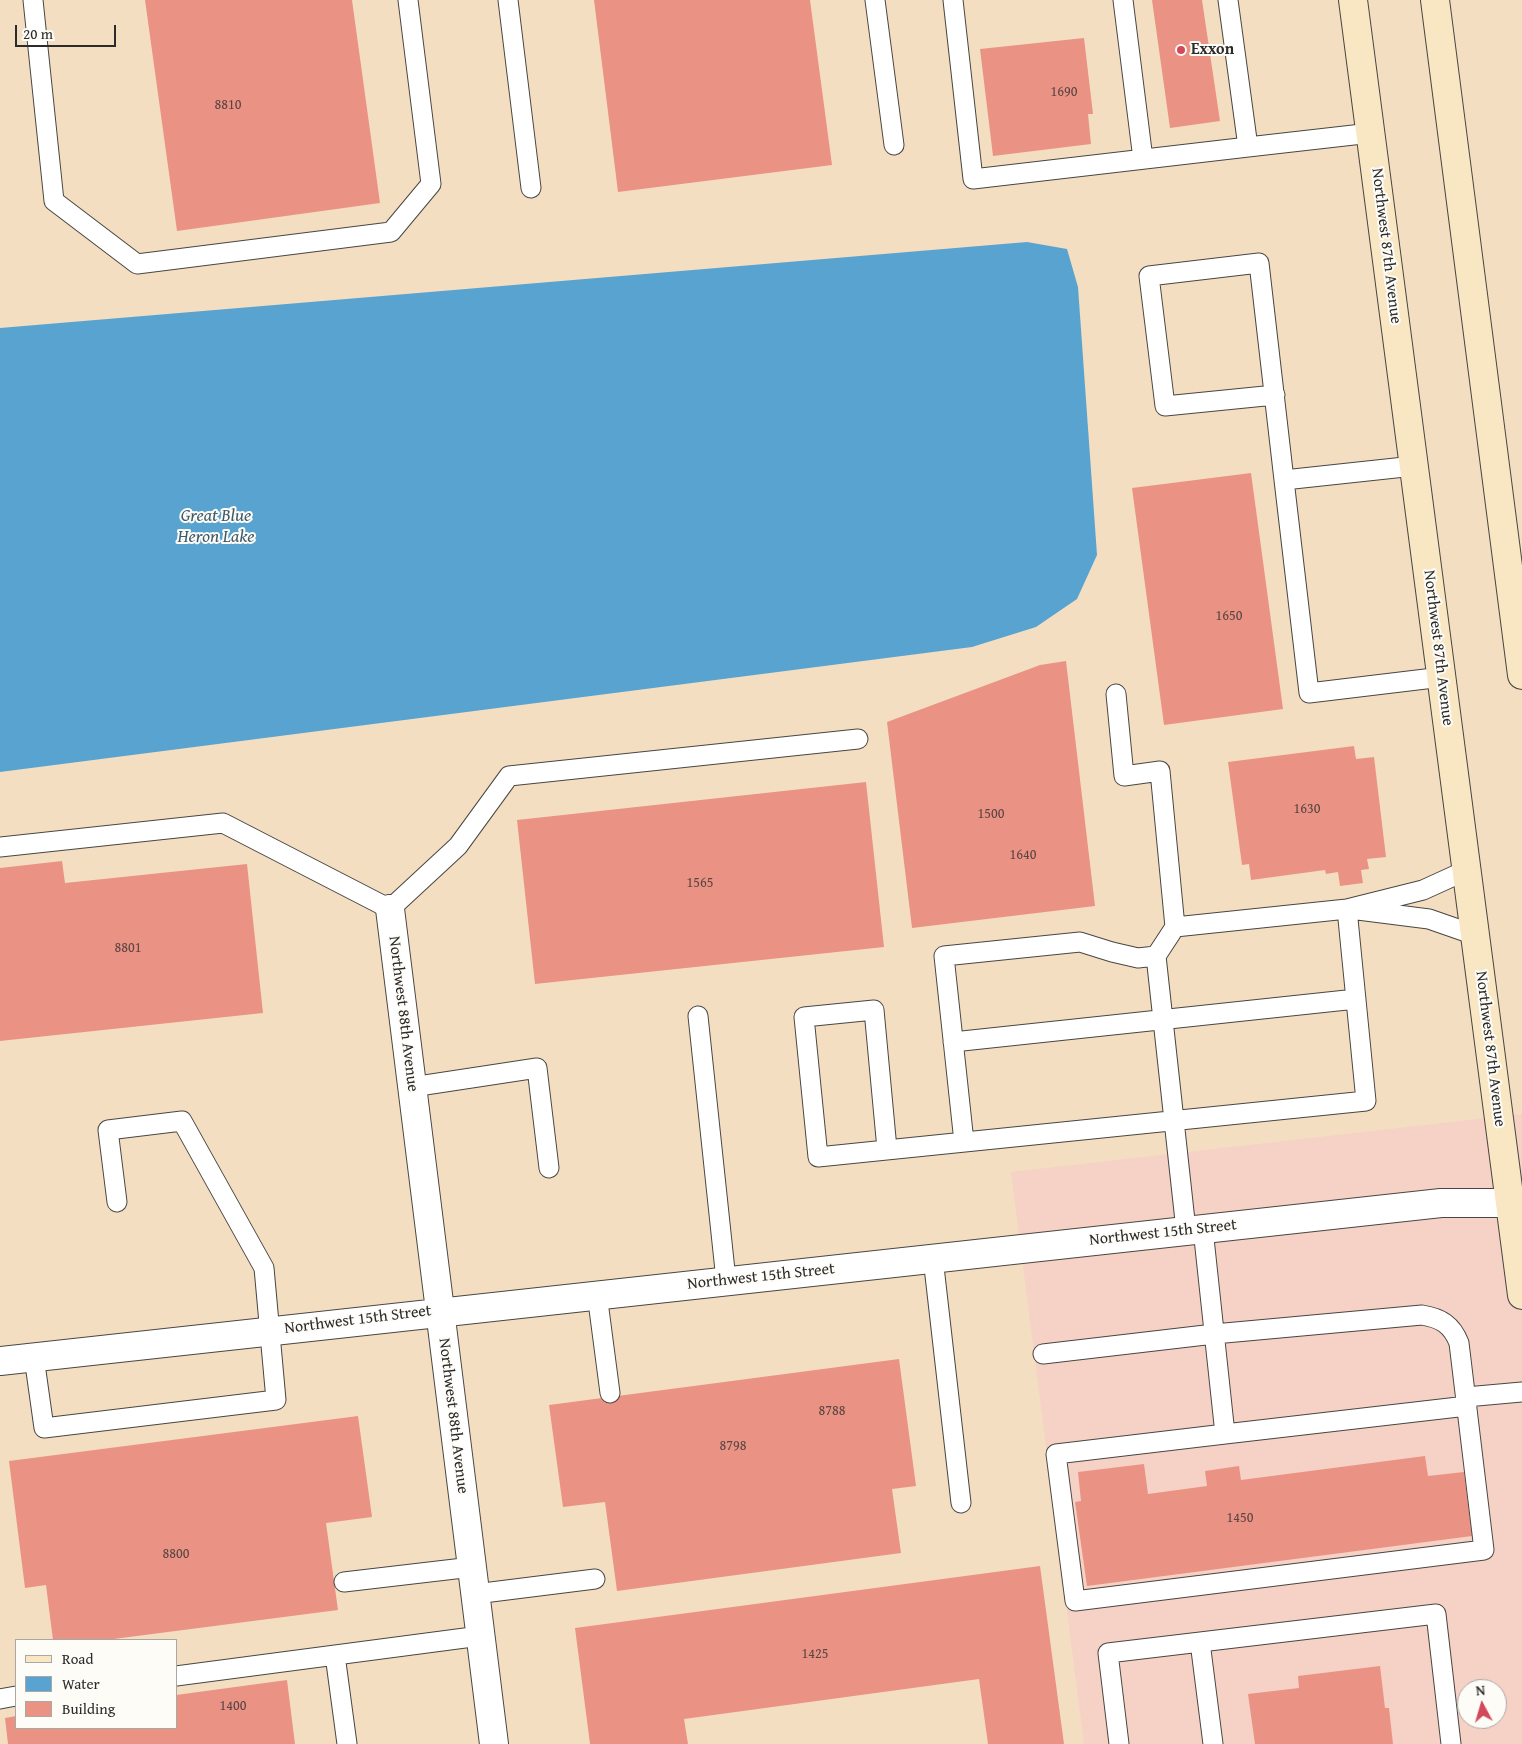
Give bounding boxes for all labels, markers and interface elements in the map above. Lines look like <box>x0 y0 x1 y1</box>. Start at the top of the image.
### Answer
scale bar <box>18 15 119 47</box>
text: 20 m <box>23 23 53 44</box>
place label: Exxon <box>1191 40 1234 60</box>
marker: Exxon <box>1175 44 1187 56</box>
house number: 1690 <box>1051 84 1077 100</box>
house number: 8810 <box>215 97 241 113</box>
street label: Northwest 87th Avenue <box>1367 167 1405 325</box>
water label: Great Blue Heron Lake <box>177 505 255 548</box>
street label: Northwest 87th Avenue <box>1419 569 1457 727</box>
house number: 1650 <box>1216 608 1242 624</box>
house number: 1630 <box>1294 801 1320 817</box>
house number: 1500 <box>978 806 1004 822</box>
house number: 1640 <box>1010 847 1036 863</box>
house number: 1565 <box>687 875 713 891</box>
street label: Northwest 88th Avenue <box>384 935 422 1093</box>
house number: 8801 <box>115 940 141 956</box>
street label: Northwest 87th Avenue <box>1471 970 1509 1128</box>
street label: Northwest 15th Street <box>1088 1216 1238 1250</box>
street label: Northwest 15th Street <box>686 1260 836 1294</box>
street label: Northwest 15th Street <box>283 1301 433 1339</box>
street label: Northwest 88th Avenue <box>434 1337 472 1495</box>
house number: 8788 <box>819 1403 845 1419</box>
house number: 8798 <box>720 1438 746 1454</box>
house number: 1450 <box>1227 1510 1253 1526</box>
house number: 8800 <box>163 1546 189 1562</box>
legend <box>15 1639 178 1729</box>
house number: 1425 <box>802 1646 828 1662</box>
text: Road <box>62 1648 93 1669</box>
text: Water <box>62 1673 100 1694</box>
north arrow <box>1457 1679 1507 1729</box>
text: N <box>1475 1680 1486 1701</box>
text: Building <box>62 1698 115 1719</box>
house number: 1400 <box>220 1698 246 1714</box>

